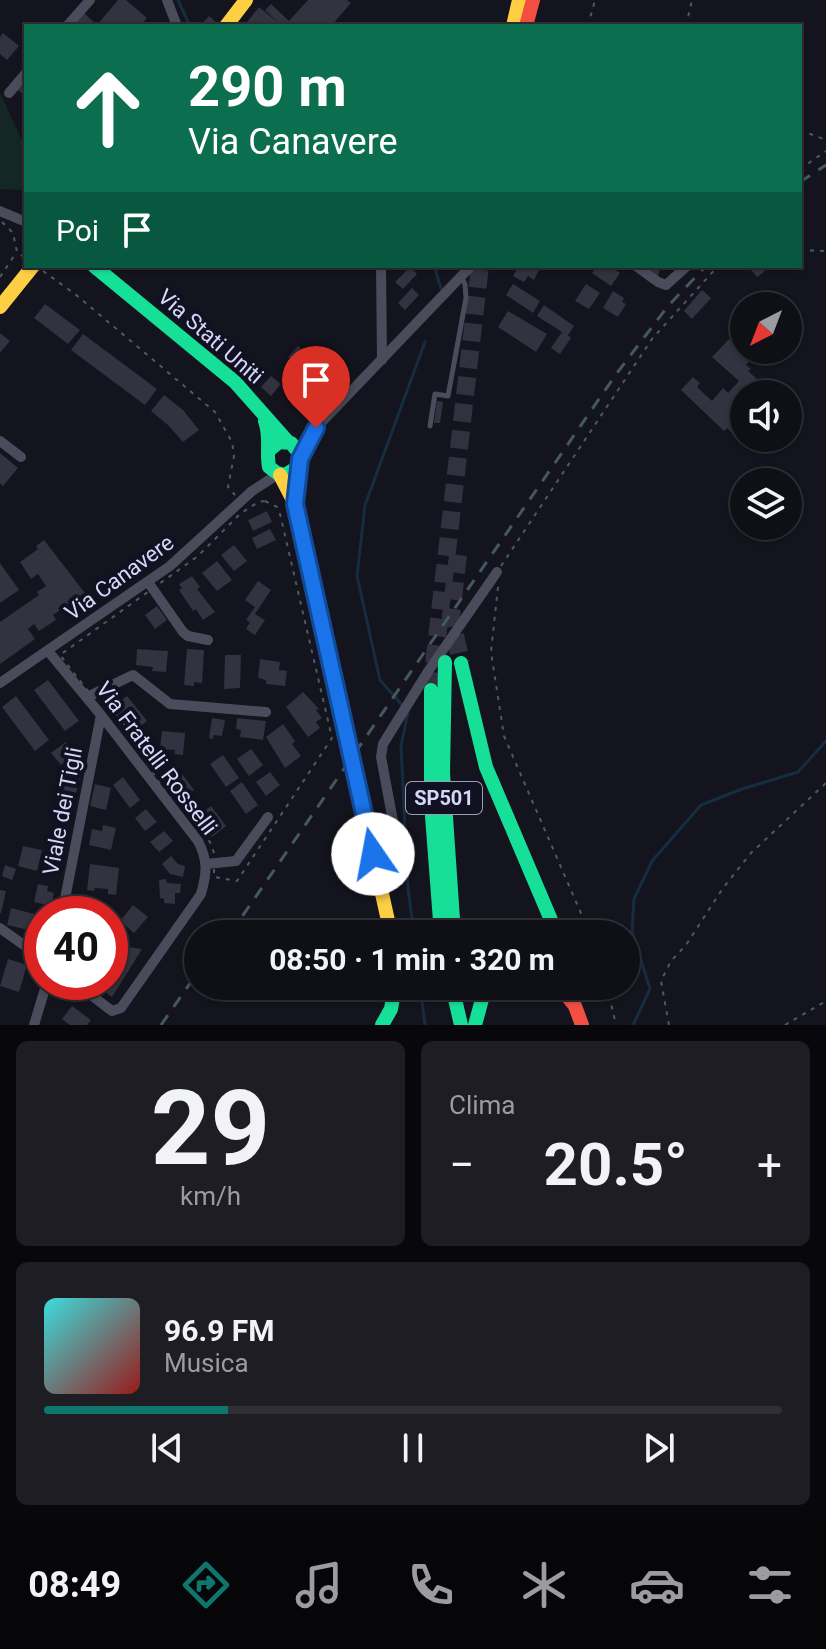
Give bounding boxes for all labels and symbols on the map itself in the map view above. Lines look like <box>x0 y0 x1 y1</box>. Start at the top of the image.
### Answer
street label: Via Stati Uniti <box>153 284 268 389</box>
north arrow <box>730 292 802 364</box>
pin <box>282 346 350 428</box>
street label: Via Canavere <box>60 530 178 625</box>
street label: Via Fratelli Rosselli <box>91 677 222 840</box>
street label: Viale dei Tigli <box>38 745 87 877</box>
road number: SP501 <box>406 782 482 814</box>
position arrow <box>331 812 415 896</box>
speed limit sign: 40 <box>24 896 128 1000</box>

